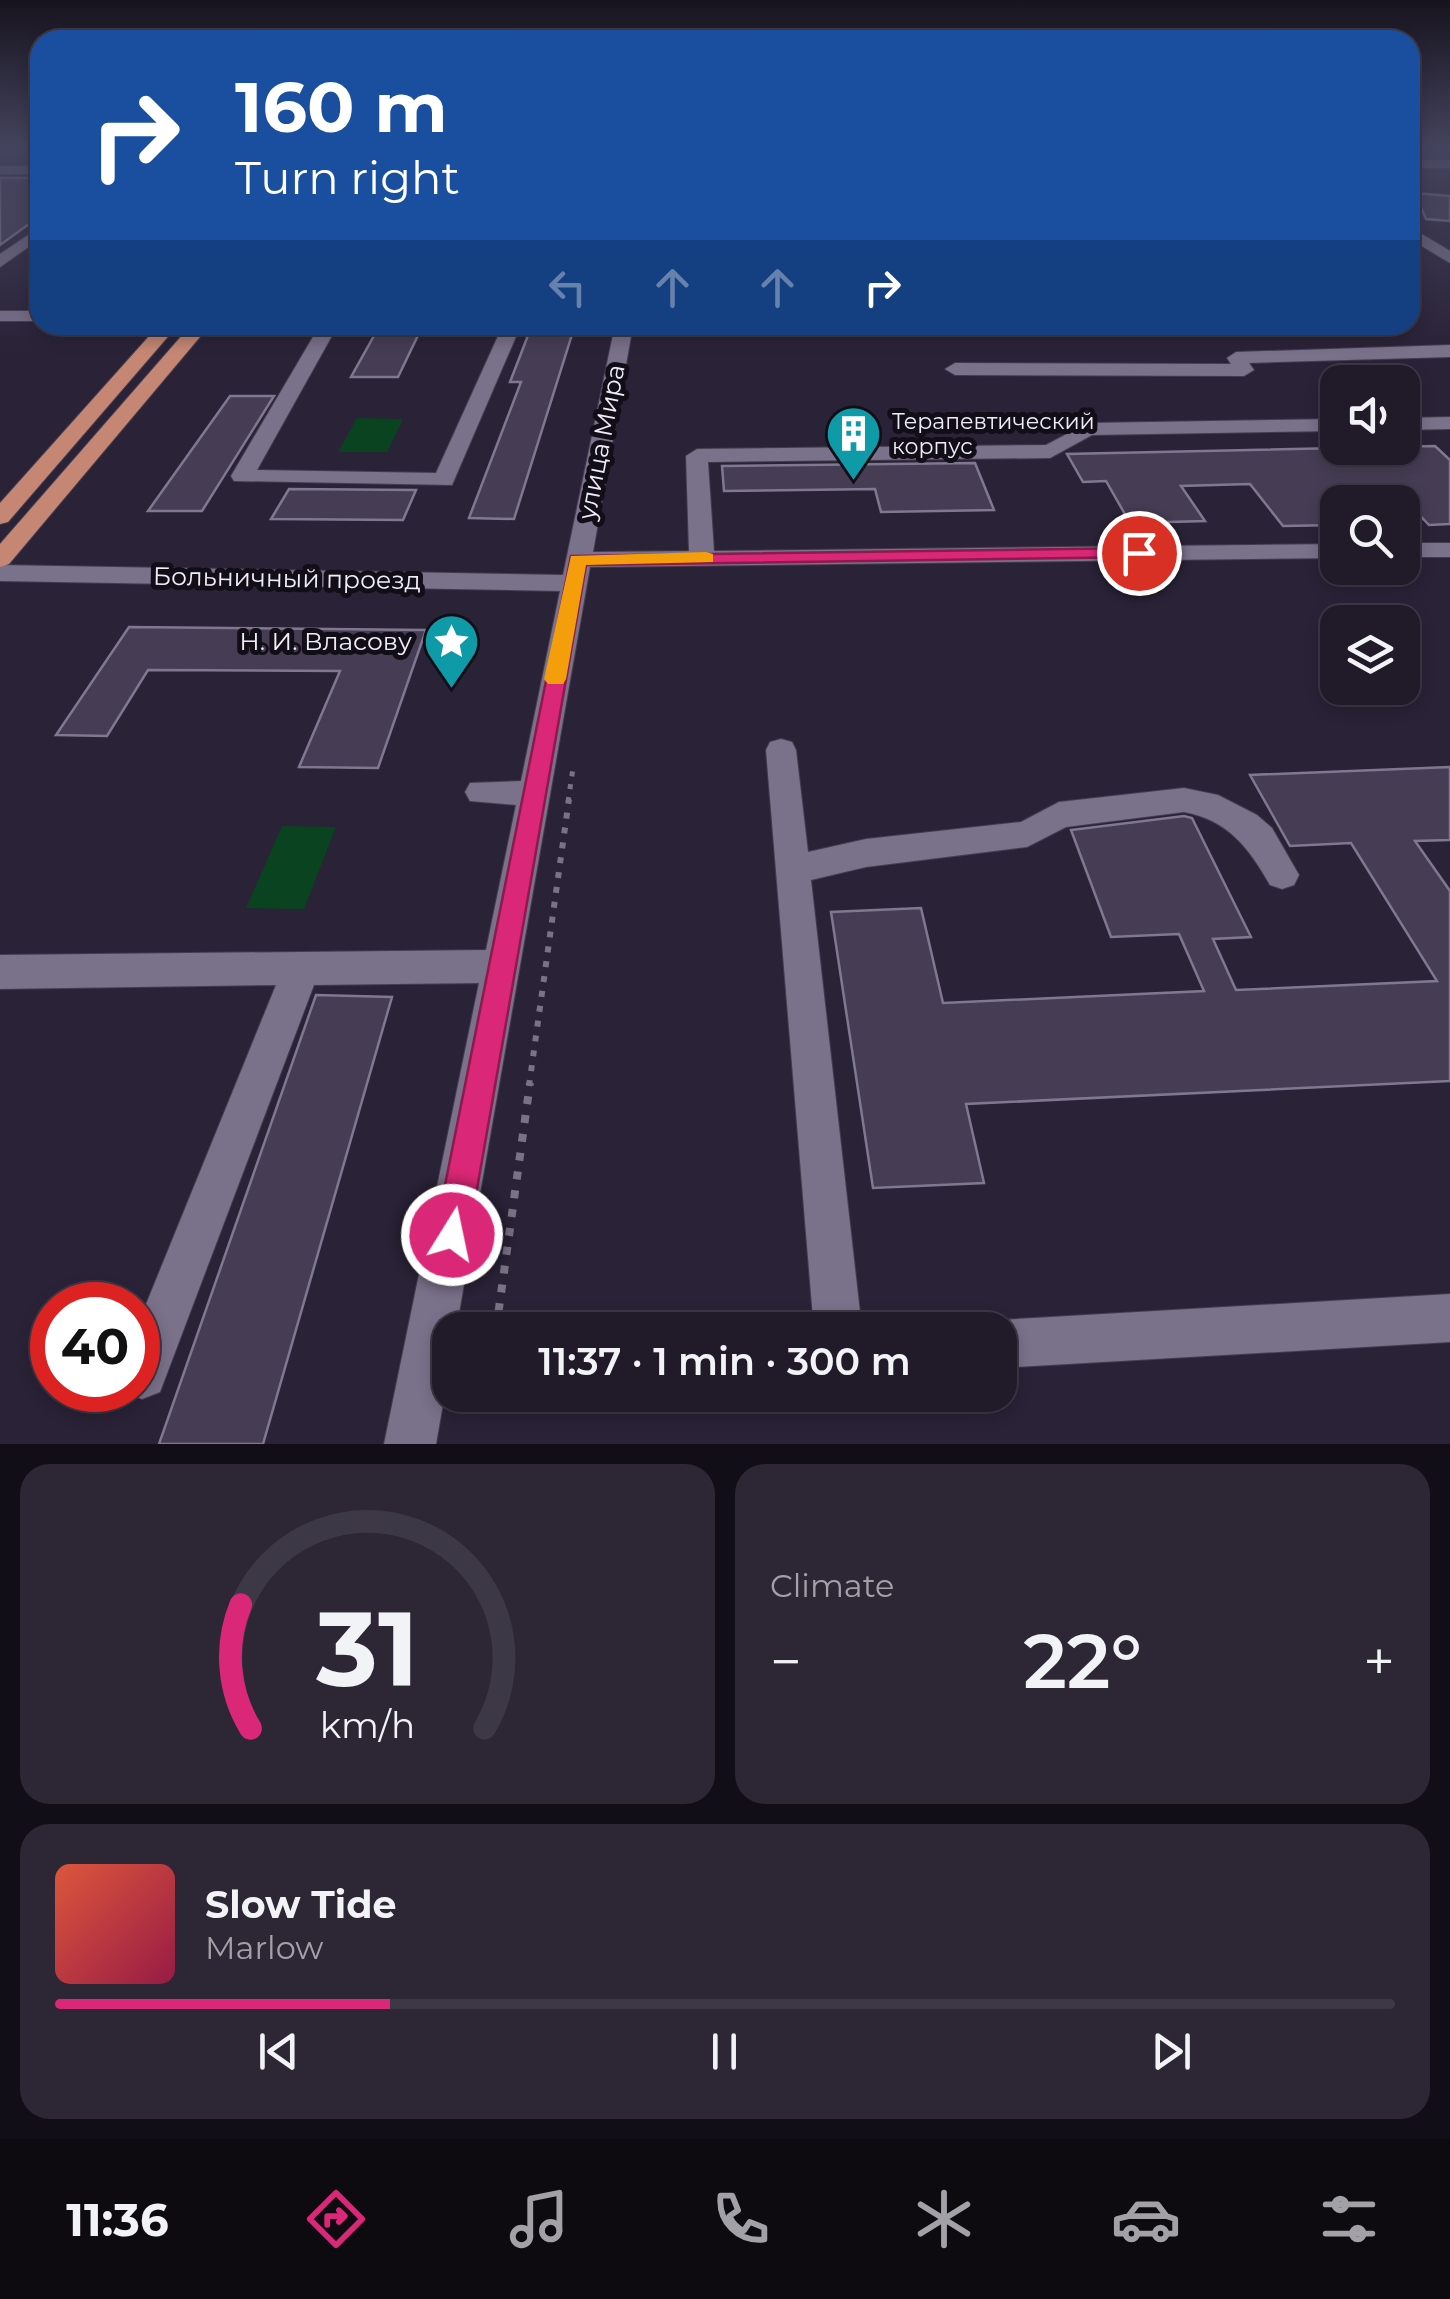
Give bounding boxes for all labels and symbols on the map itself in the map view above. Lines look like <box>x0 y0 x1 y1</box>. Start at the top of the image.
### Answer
street label: улица Мира <box>571 362 631 523</box>
building icon: Терапевтический корпус <box>823 404 883 483</box>
place label: Терапевтический корпус <box>892 408 1095 460</box>
pin <box>1097 511 1182 596</box>
street label: Больничный проезд <box>153 561 421 595</box>
place icon: Н. И. Власову <box>421 611 481 690</box>
place label: Н. И. Власову <box>239 626 412 656</box>
position arrow <box>400 1183 504 1287</box>
speed limit sign: 40 <box>30 1282 160 1412</box>

